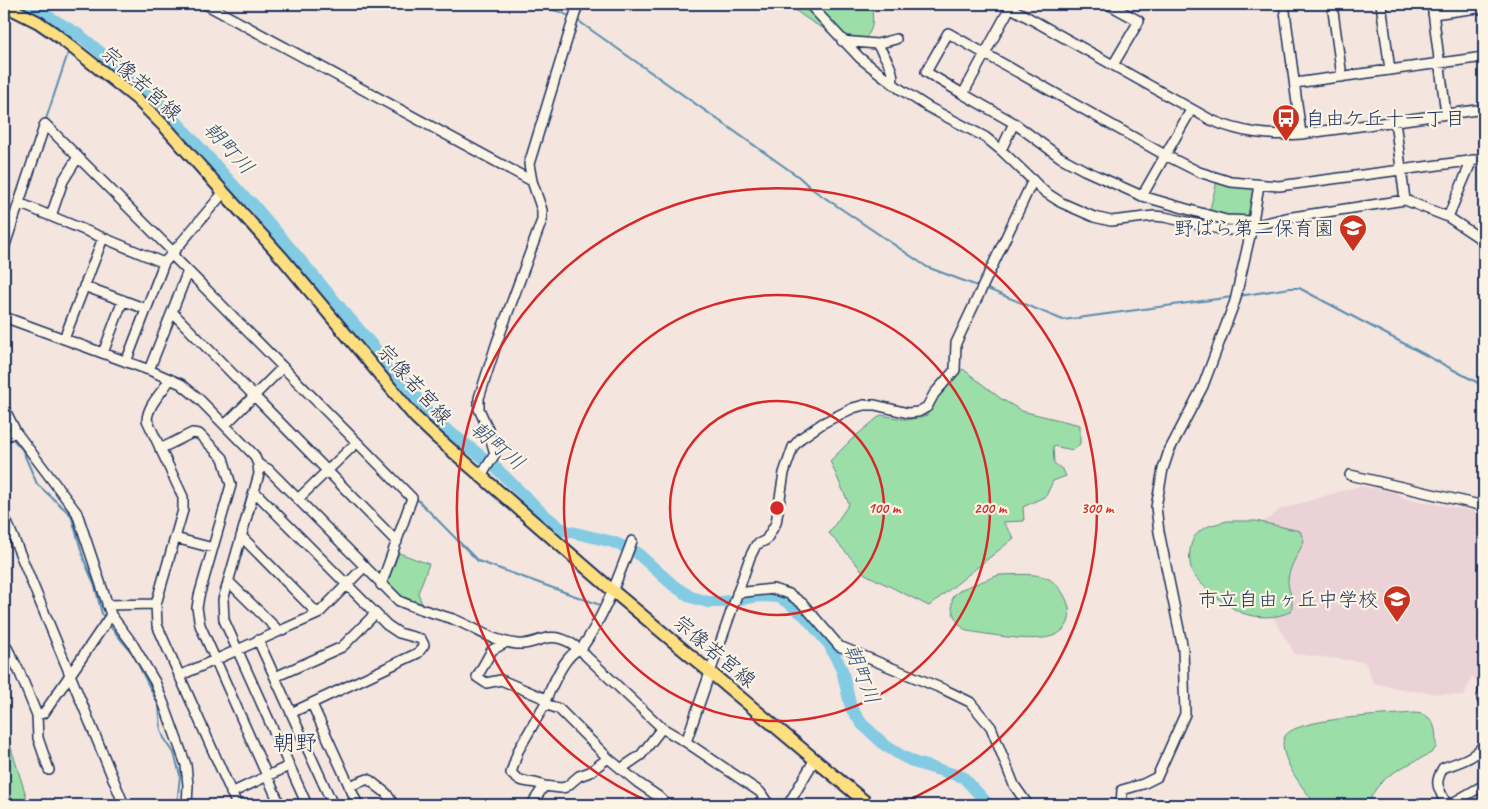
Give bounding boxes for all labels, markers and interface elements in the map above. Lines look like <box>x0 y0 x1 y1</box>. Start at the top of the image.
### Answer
street label: 宗像若宮線 <box>96 41 187 126</box>
bus stop icon: 自由ケ丘十一丁目 <box>1271 103 1301 142</box>
place label: 自由ケ丘十一丁目 <box>1305 106 1465 131</box>
water label: 朝町川 <box>198 116 260 180</box>
school or university icon: 野ばら第二保育園 <box>1338 213 1368 252</box>
place label: 野ばら第二保育園 <box>1174 216 1334 241</box>
street label: 宗像若宮線 <box>372 339 457 430</box>
water label: 朝町川 <box>466 416 530 476</box>
centre of rings <box>768 499 786 517</box>
text: 100 m <box>868 499 902 518</box>
text: 200 m <box>974 499 1008 518</box>
text: 300 m <box>1081 499 1115 518</box>
school or university icon: 市立自由ヶ丘中学校 <box>1382 584 1412 623</box>
place label: 市立自由ヶ丘中学校 <box>1198 587 1378 612</box>
street label: 宗像若宮線 <box>668 610 761 693</box>
water label: 朝町川 <box>838 640 886 708</box>
district label: 朝野 <box>273 729 317 757</box>

